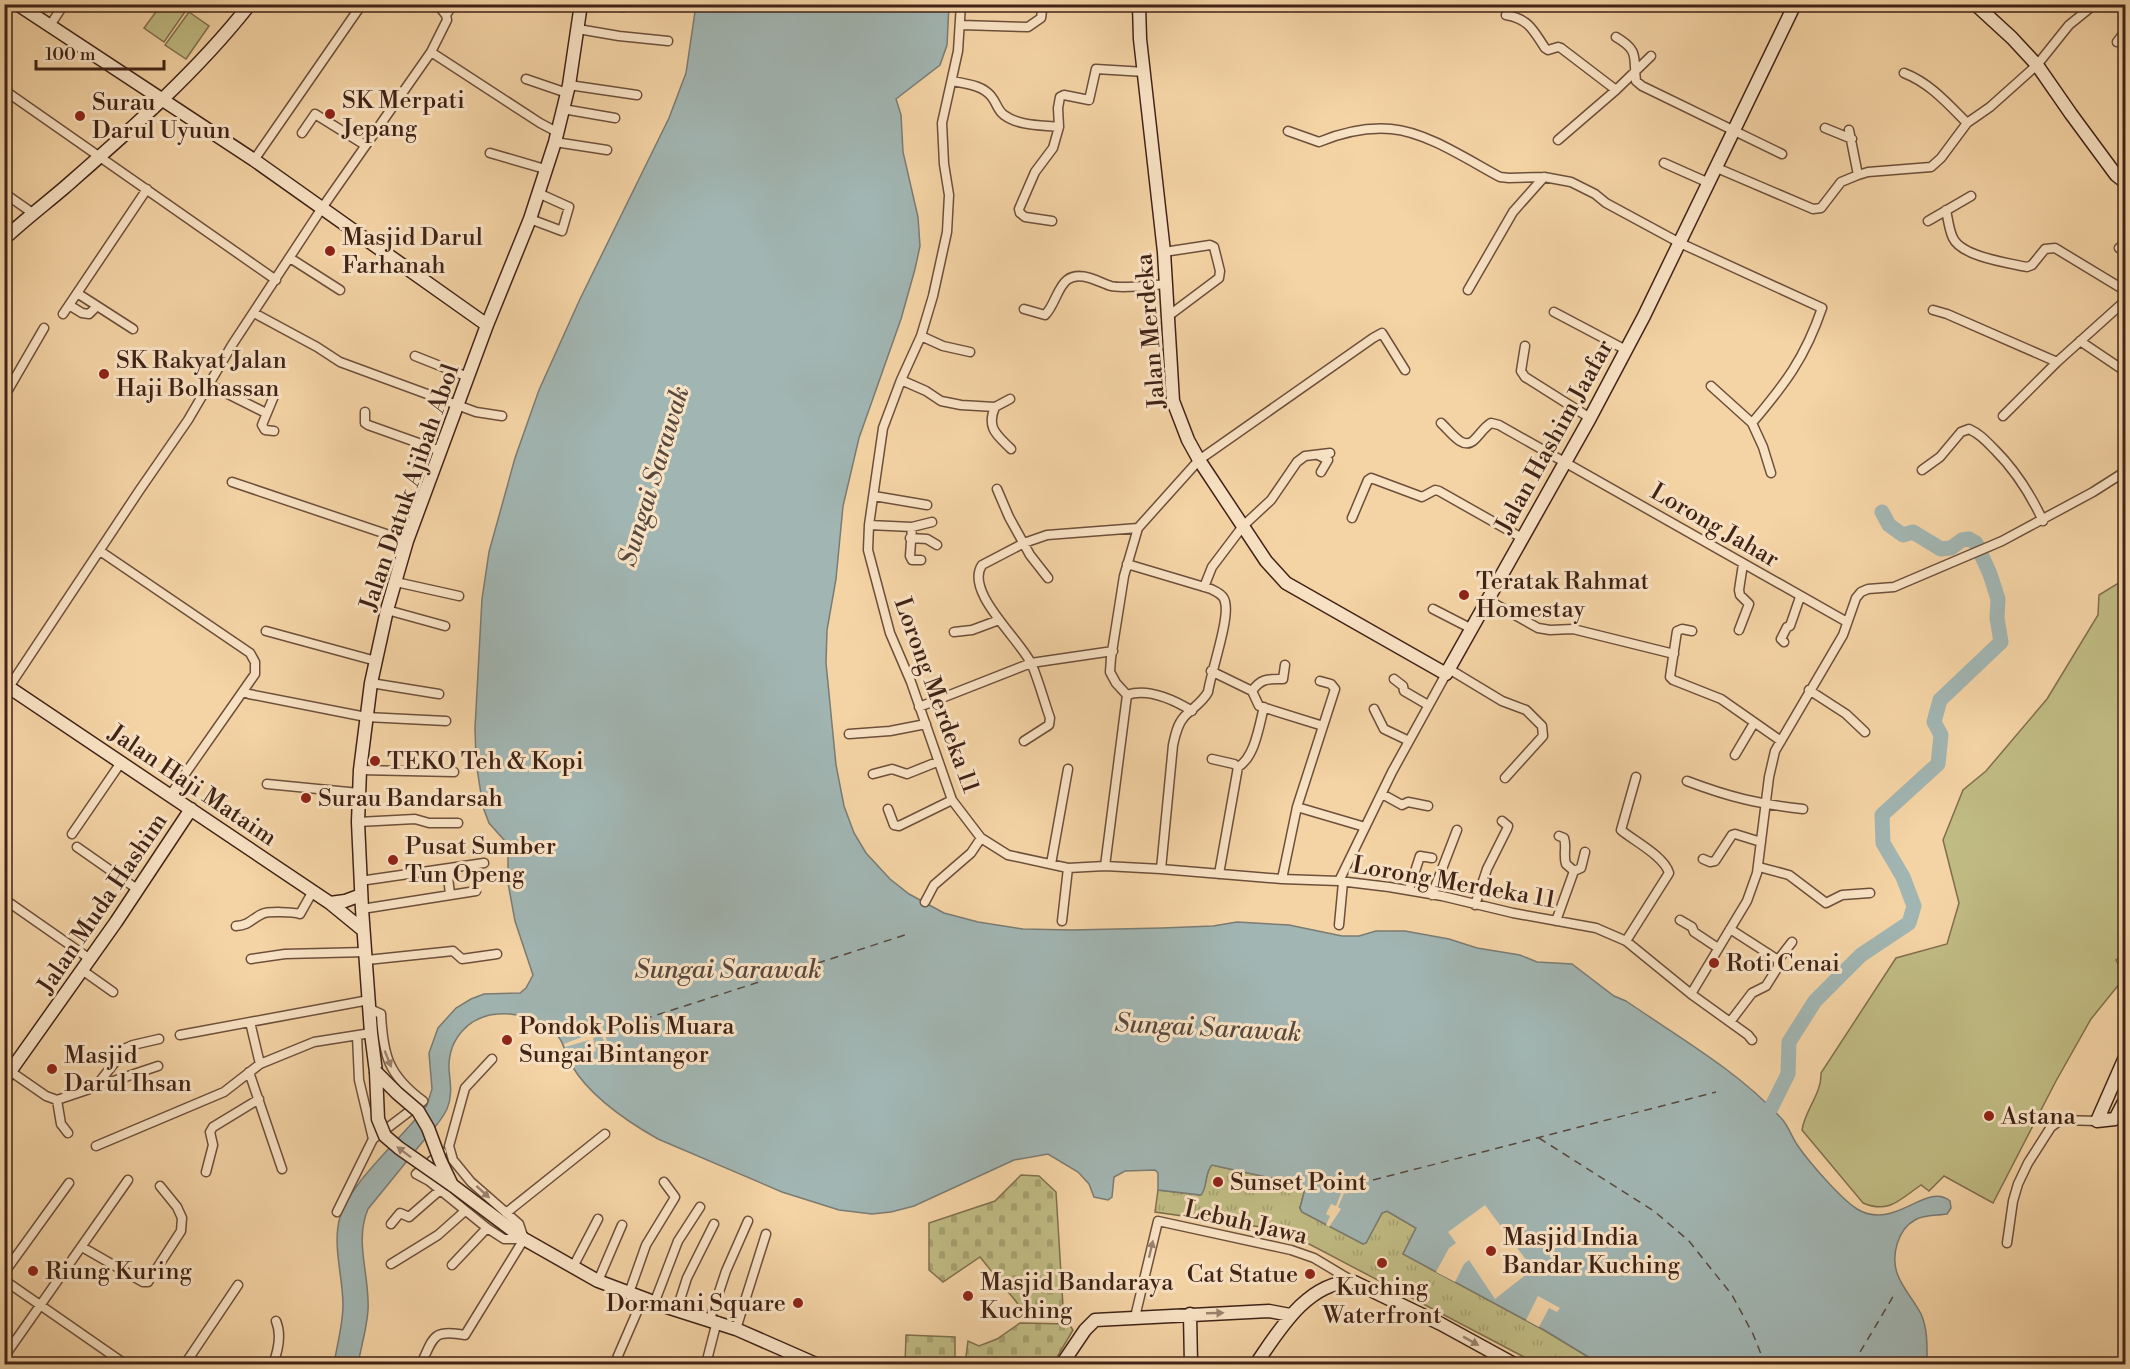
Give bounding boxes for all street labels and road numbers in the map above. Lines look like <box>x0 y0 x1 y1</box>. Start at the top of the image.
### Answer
street label: Jalan Merdeka <box>1129 251 1173 411</box>
street label: Jalan Hashim Jaafar <box>1489 335 1620 539</box>
street label: Jalan Datuk Ajibah Abol <box>353 360 466 616</box>
street label: Lorong Jahar <box>1645 477 1784 575</box>
street label: Lorong Merdeka 11 <box>887 594 986 798</box>
street label: Jalan Haji Mataim <box>102 718 282 853</box>
street label: Jalan Muda Hashim <box>31 807 174 1000</box>
street label: Lorong Merdeka 11 <box>1350 850 1558 916</box>
street label: Lebuh Jawa <box>1181 1194 1311 1252</box>

